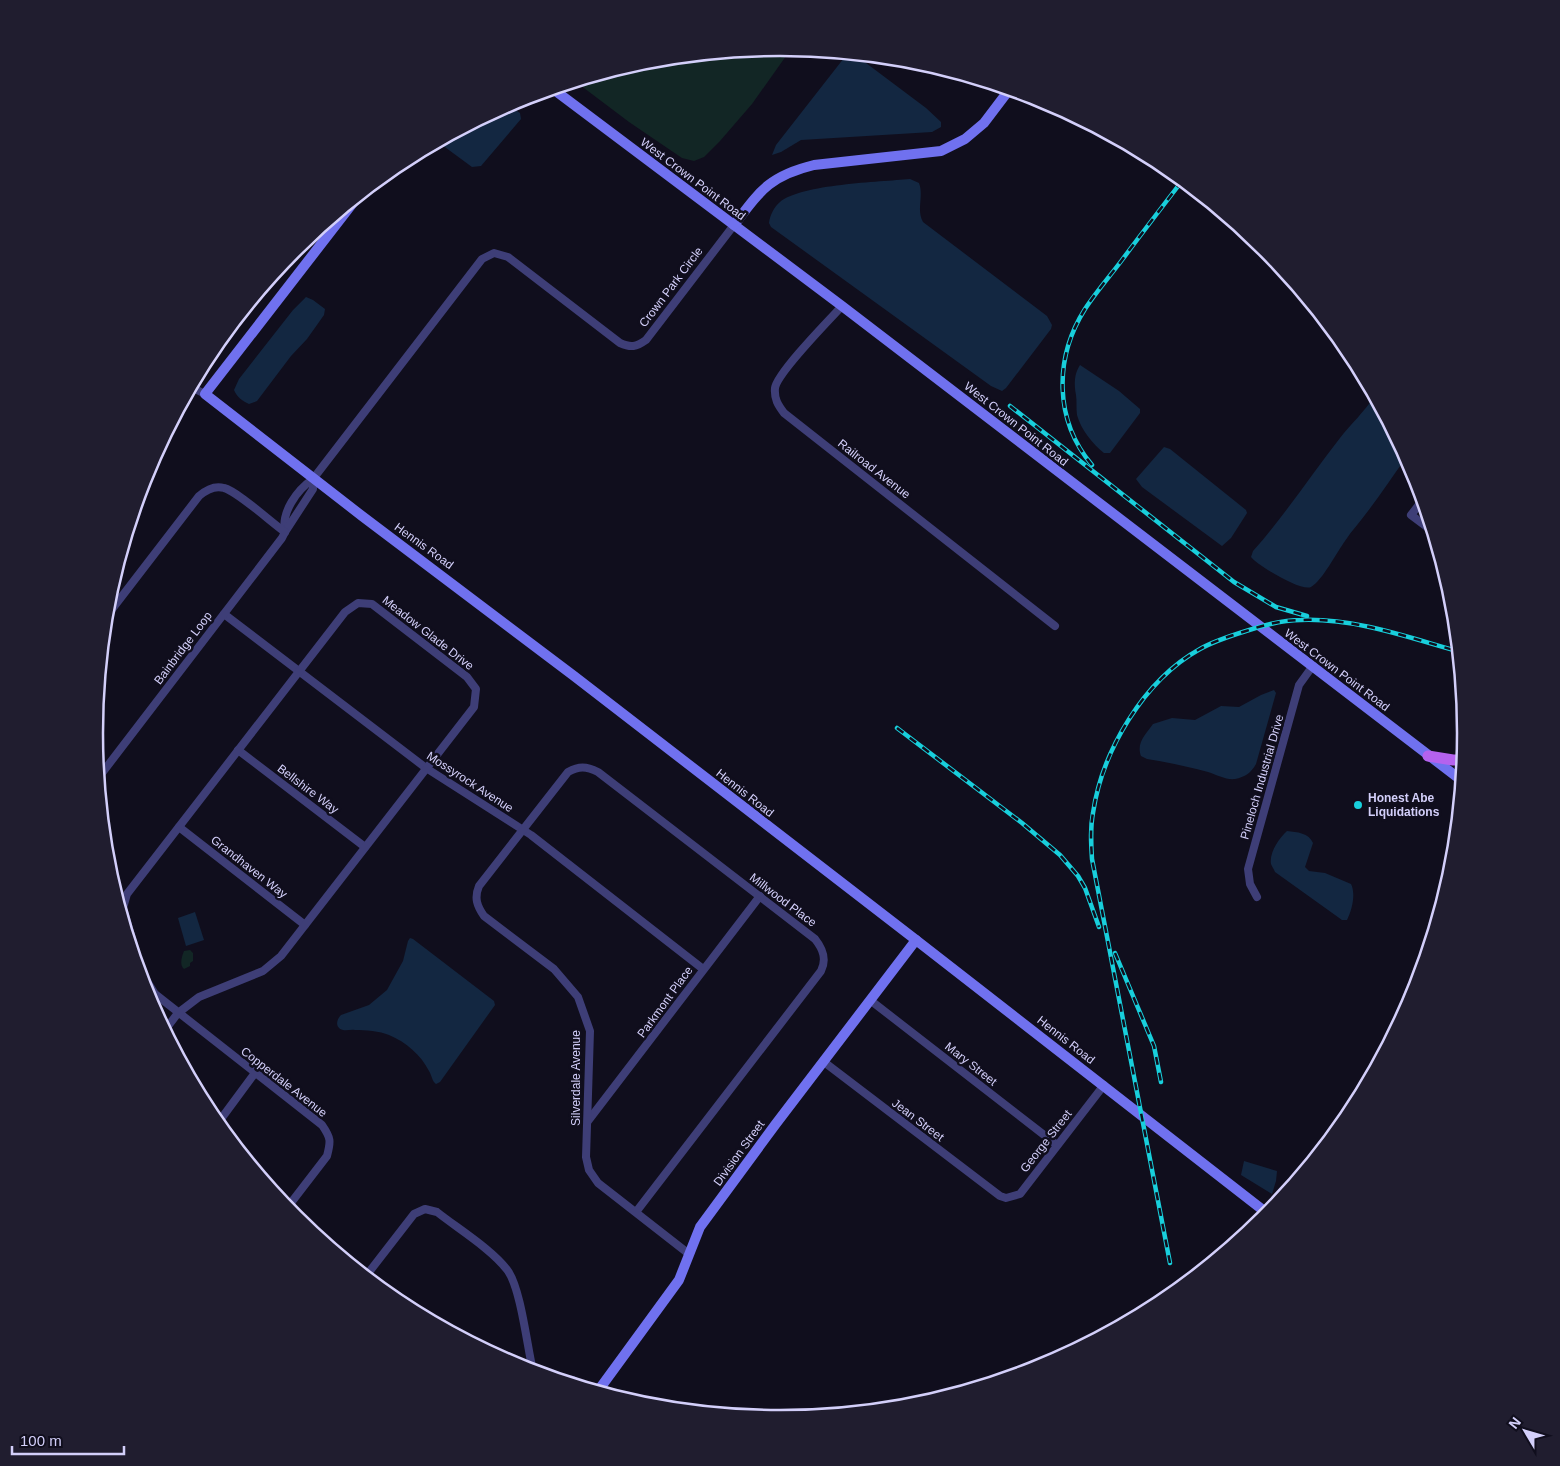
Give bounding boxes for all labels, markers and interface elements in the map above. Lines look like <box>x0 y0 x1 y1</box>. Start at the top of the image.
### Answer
street label: West Crown Point Road <box>638 135 748 223</box>
street label: Crown Park Circle <box>636 244 706 330</box>
street label: West Crown Point Road <box>961 379 1071 469</box>
street label: Railroad Avenue <box>835 436 913 502</box>
street label: Hennis Road <box>392 520 456 572</box>
street label: Meadow Glade Drive <box>380 593 477 673</box>
street label: Bainbridge Loop <box>151 609 215 687</box>
street label: West Crown Point Road <box>1282 626 1392 714</box>
street label: Pineloch Industrial Drive <box>1237 713 1287 841</box>
street label: Mossyrock Avenue <box>424 749 516 815</box>
street label: Bellshire Way <box>275 761 341 817</box>
street label: Hennis Road <box>713 766 777 820</box>
place label: Honest Abe Liquidations <box>1368 791 1440 819</box>
marker: Honest Abe Liquidations <box>1352 799 1364 811</box>
street label: Grandhaven Way <box>208 833 290 901</box>
street label: Millwood Place <box>747 870 819 930</box>
street label: Parkmont Place <box>634 963 696 1040</box>
street label: Hennis Road <box>1034 1013 1098 1067</box>
street label: Silverdale Avenue <box>569 1030 583 1126</box>
street label: Mary Street <box>942 1039 1000 1089</box>
street label: Copperdale Avenue <box>238 1044 330 1120</box>
street label: Jean Street <box>889 1096 947 1144</box>
street label: George Street <box>1017 1106 1075 1175</box>
street label: Division Street <box>711 1117 768 1188</box>
north arrow <box>1500 1406 1550 1456</box>
text: N <box>1505 1414 1524 1432</box>
scale bar <box>12 1424 125 1456</box>
text: 100 m <box>20 1432 62 1449</box>

